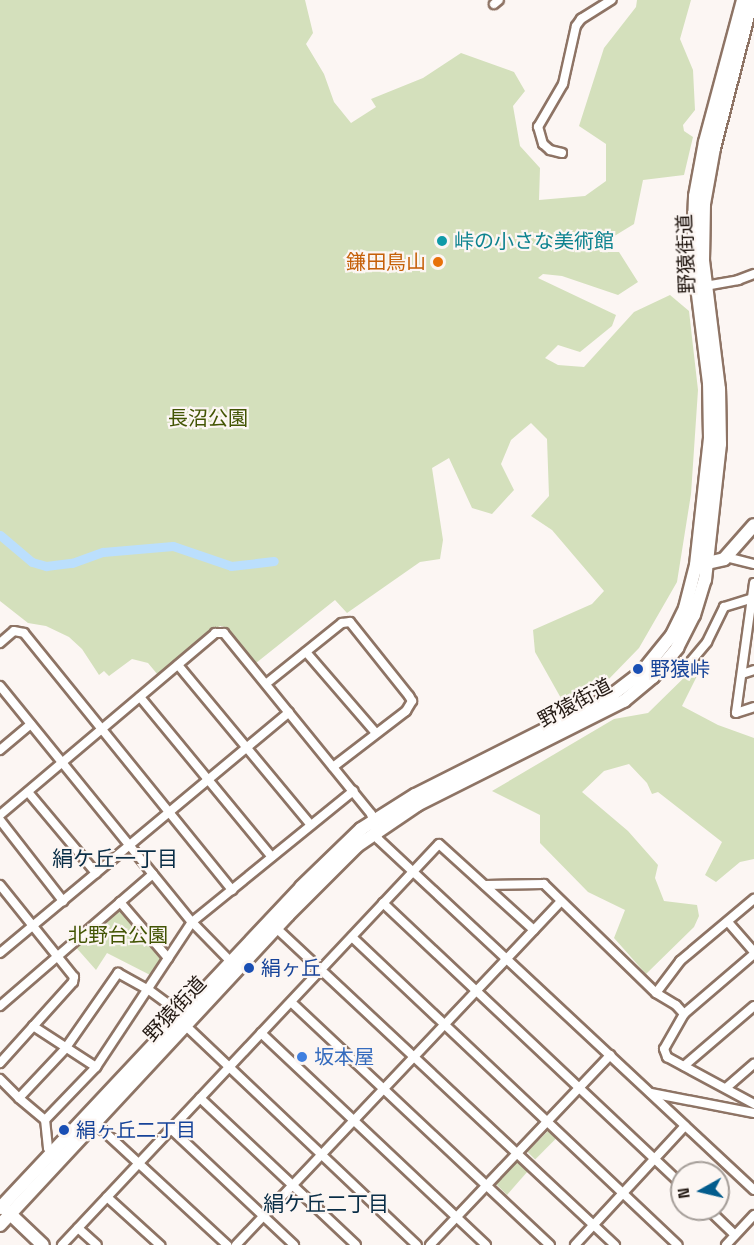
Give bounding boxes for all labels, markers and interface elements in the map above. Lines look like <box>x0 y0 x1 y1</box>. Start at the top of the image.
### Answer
street label: 野猿街道 <box>673 214 699 294</box>
place label: 峠の小さな美術館 <box>454 229 614 253</box>
marker: 峠の小さな美術館 <box>435 234 449 248</box>
place label: 鎌田鳥山 <box>346 250 426 274</box>
marker: 鎌田鳥山 <box>431 255 445 269</box>
park label: 長沼公園 <box>168 406 248 430</box>
place label: 野猿峠 <box>650 657 710 681</box>
marker: 野猿峠 <box>631 662 645 676</box>
street label: 野猿街道 <box>534 674 616 732</box>
district label: 絹ケ丘一丁目 <box>52 846 178 872</box>
park label: 北野台公園 <box>68 923 168 947</box>
place label: 絹ヶ丘 <box>261 956 321 980</box>
marker: 絹ヶ丘 <box>242 961 256 975</box>
street label: 野猿街道 <box>139 972 211 1046</box>
place label: 坂本屋 <box>314 1045 374 1069</box>
marker: 坂本屋 <box>295 1050 309 1064</box>
place label: 絹ヶ丘二丁目 <box>76 1118 196 1142</box>
marker: 絹ヶ丘二丁目 <box>57 1123 71 1137</box>
north arrow <box>670 1161 730 1221</box>
text: N <box>673 1187 695 1200</box>
district label: 絹ケ丘二丁目 <box>263 1191 389 1217</box>

